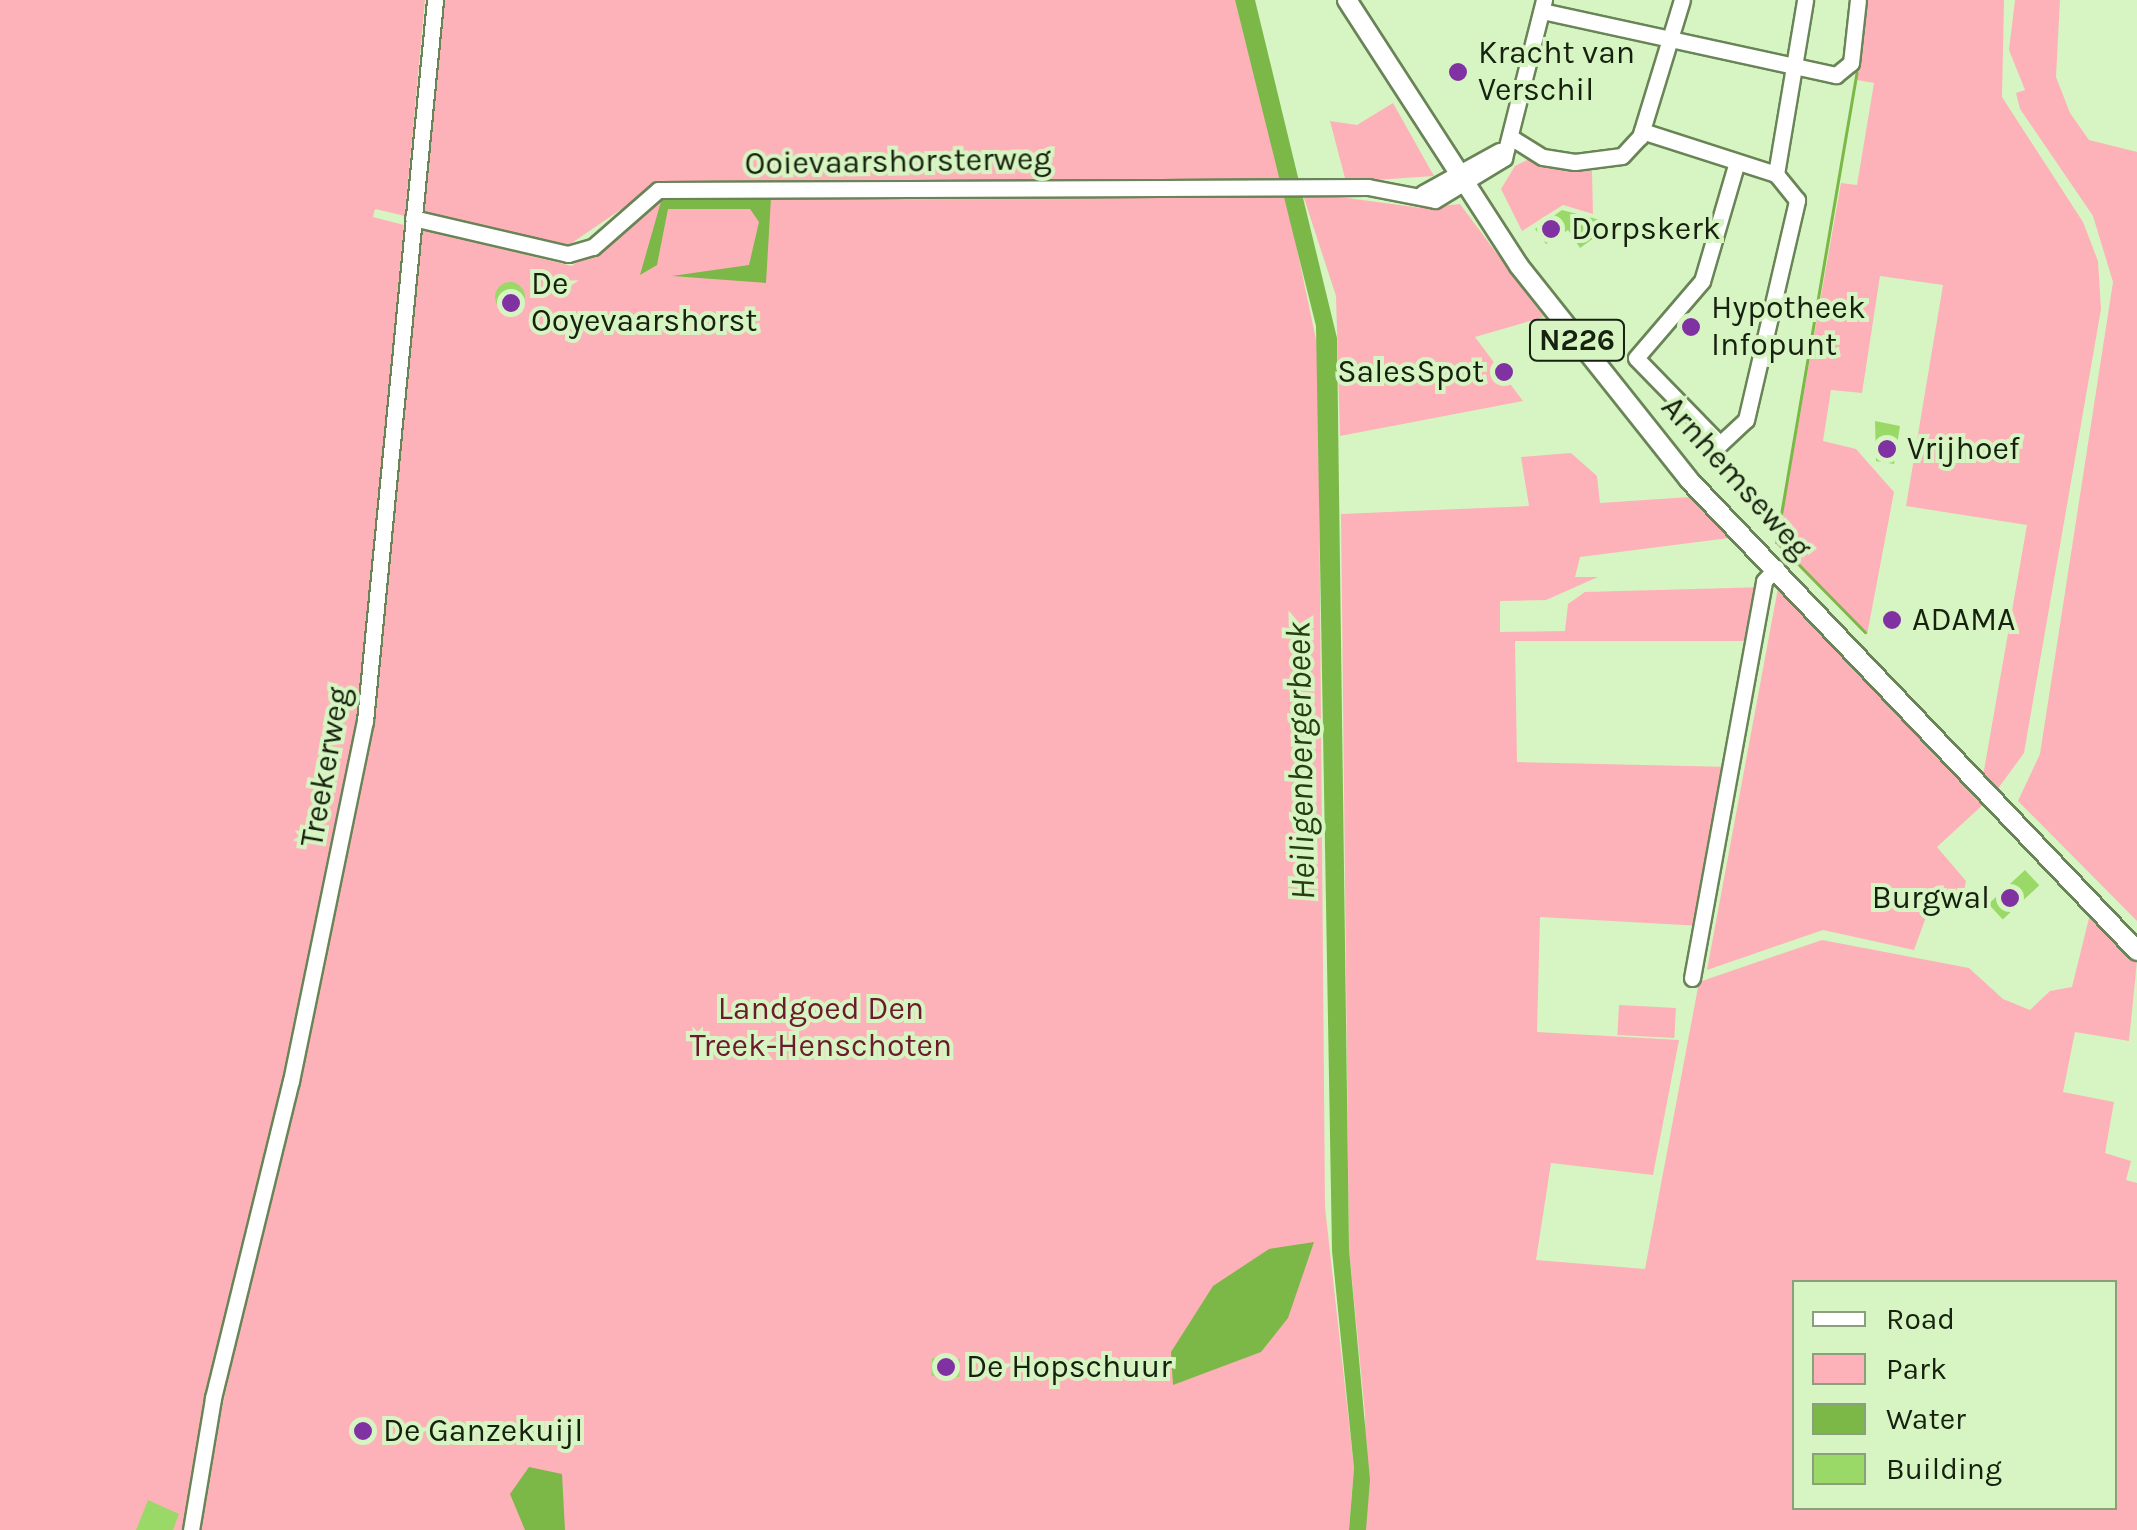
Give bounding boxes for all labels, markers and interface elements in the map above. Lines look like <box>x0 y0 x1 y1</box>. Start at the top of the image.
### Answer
place label: Kracht van Verschil <box>1478 35 1635 110</box>
marker: Kracht van Verschil <box>1447 61 1469 83</box>
street label: Ooievaarshorsterweg <box>744 140 1052 184</box>
place label: Dorpskerk <box>1571 210 1721 248</box>
marker: Dorpskerk <box>1540 218 1562 240</box>
place label: De Ooyevaarshorst <box>531 266 757 341</box>
place label: Hypotheek Infopunt <box>1711 290 1866 365</box>
marker: De Ooyevaarshorst <box>500 292 522 314</box>
road number: N226 <box>1527 315 1627 365</box>
marker: Hypotheek Infopunt <box>1680 316 1702 338</box>
place label: SalesSpot <box>1337 353 1484 391</box>
marker: SalesSpot <box>1493 361 1515 383</box>
street label: Arnhemseweg <box>1653 389 1819 567</box>
place label: Vrijhoef <box>1907 430 2020 468</box>
marker: Vrijhoef <box>1876 438 1898 460</box>
place label: ADAMA <box>1912 601 2015 639</box>
marker: ADAMA <box>1881 609 1903 631</box>
water label: Heiligenbergerbeek <box>1278 621 1324 901</box>
street label: Treekerweg <box>293 684 359 850</box>
place label: Burgwal <box>1872 879 1990 917</box>
marker: Burgwal <box>1999 887 2021 909</box>
park label: Landgoed Den Treek-Henschoten <box>690 991 952 1066</box>
legend <box>1792 1280 2117 1510</box>
text: Road <box>1886 1301 1955 1337</box>
place label: De Hopschuur <box>966 1348 1172 1386</box>
text: Park <box>1886 1351 1947 1387</box>
marker: De Hopschuur <box>935 1356 957 1378</box>
text: Water <box>1886 1401 1966 1437</box>
place label: De Ganzekuijl <box>383 1412 583 1450</box>
marker: De Ganzekuijl <box>352 1420 374 1442</box>
text: Building <box>1886 1451 2002 1487</box>

